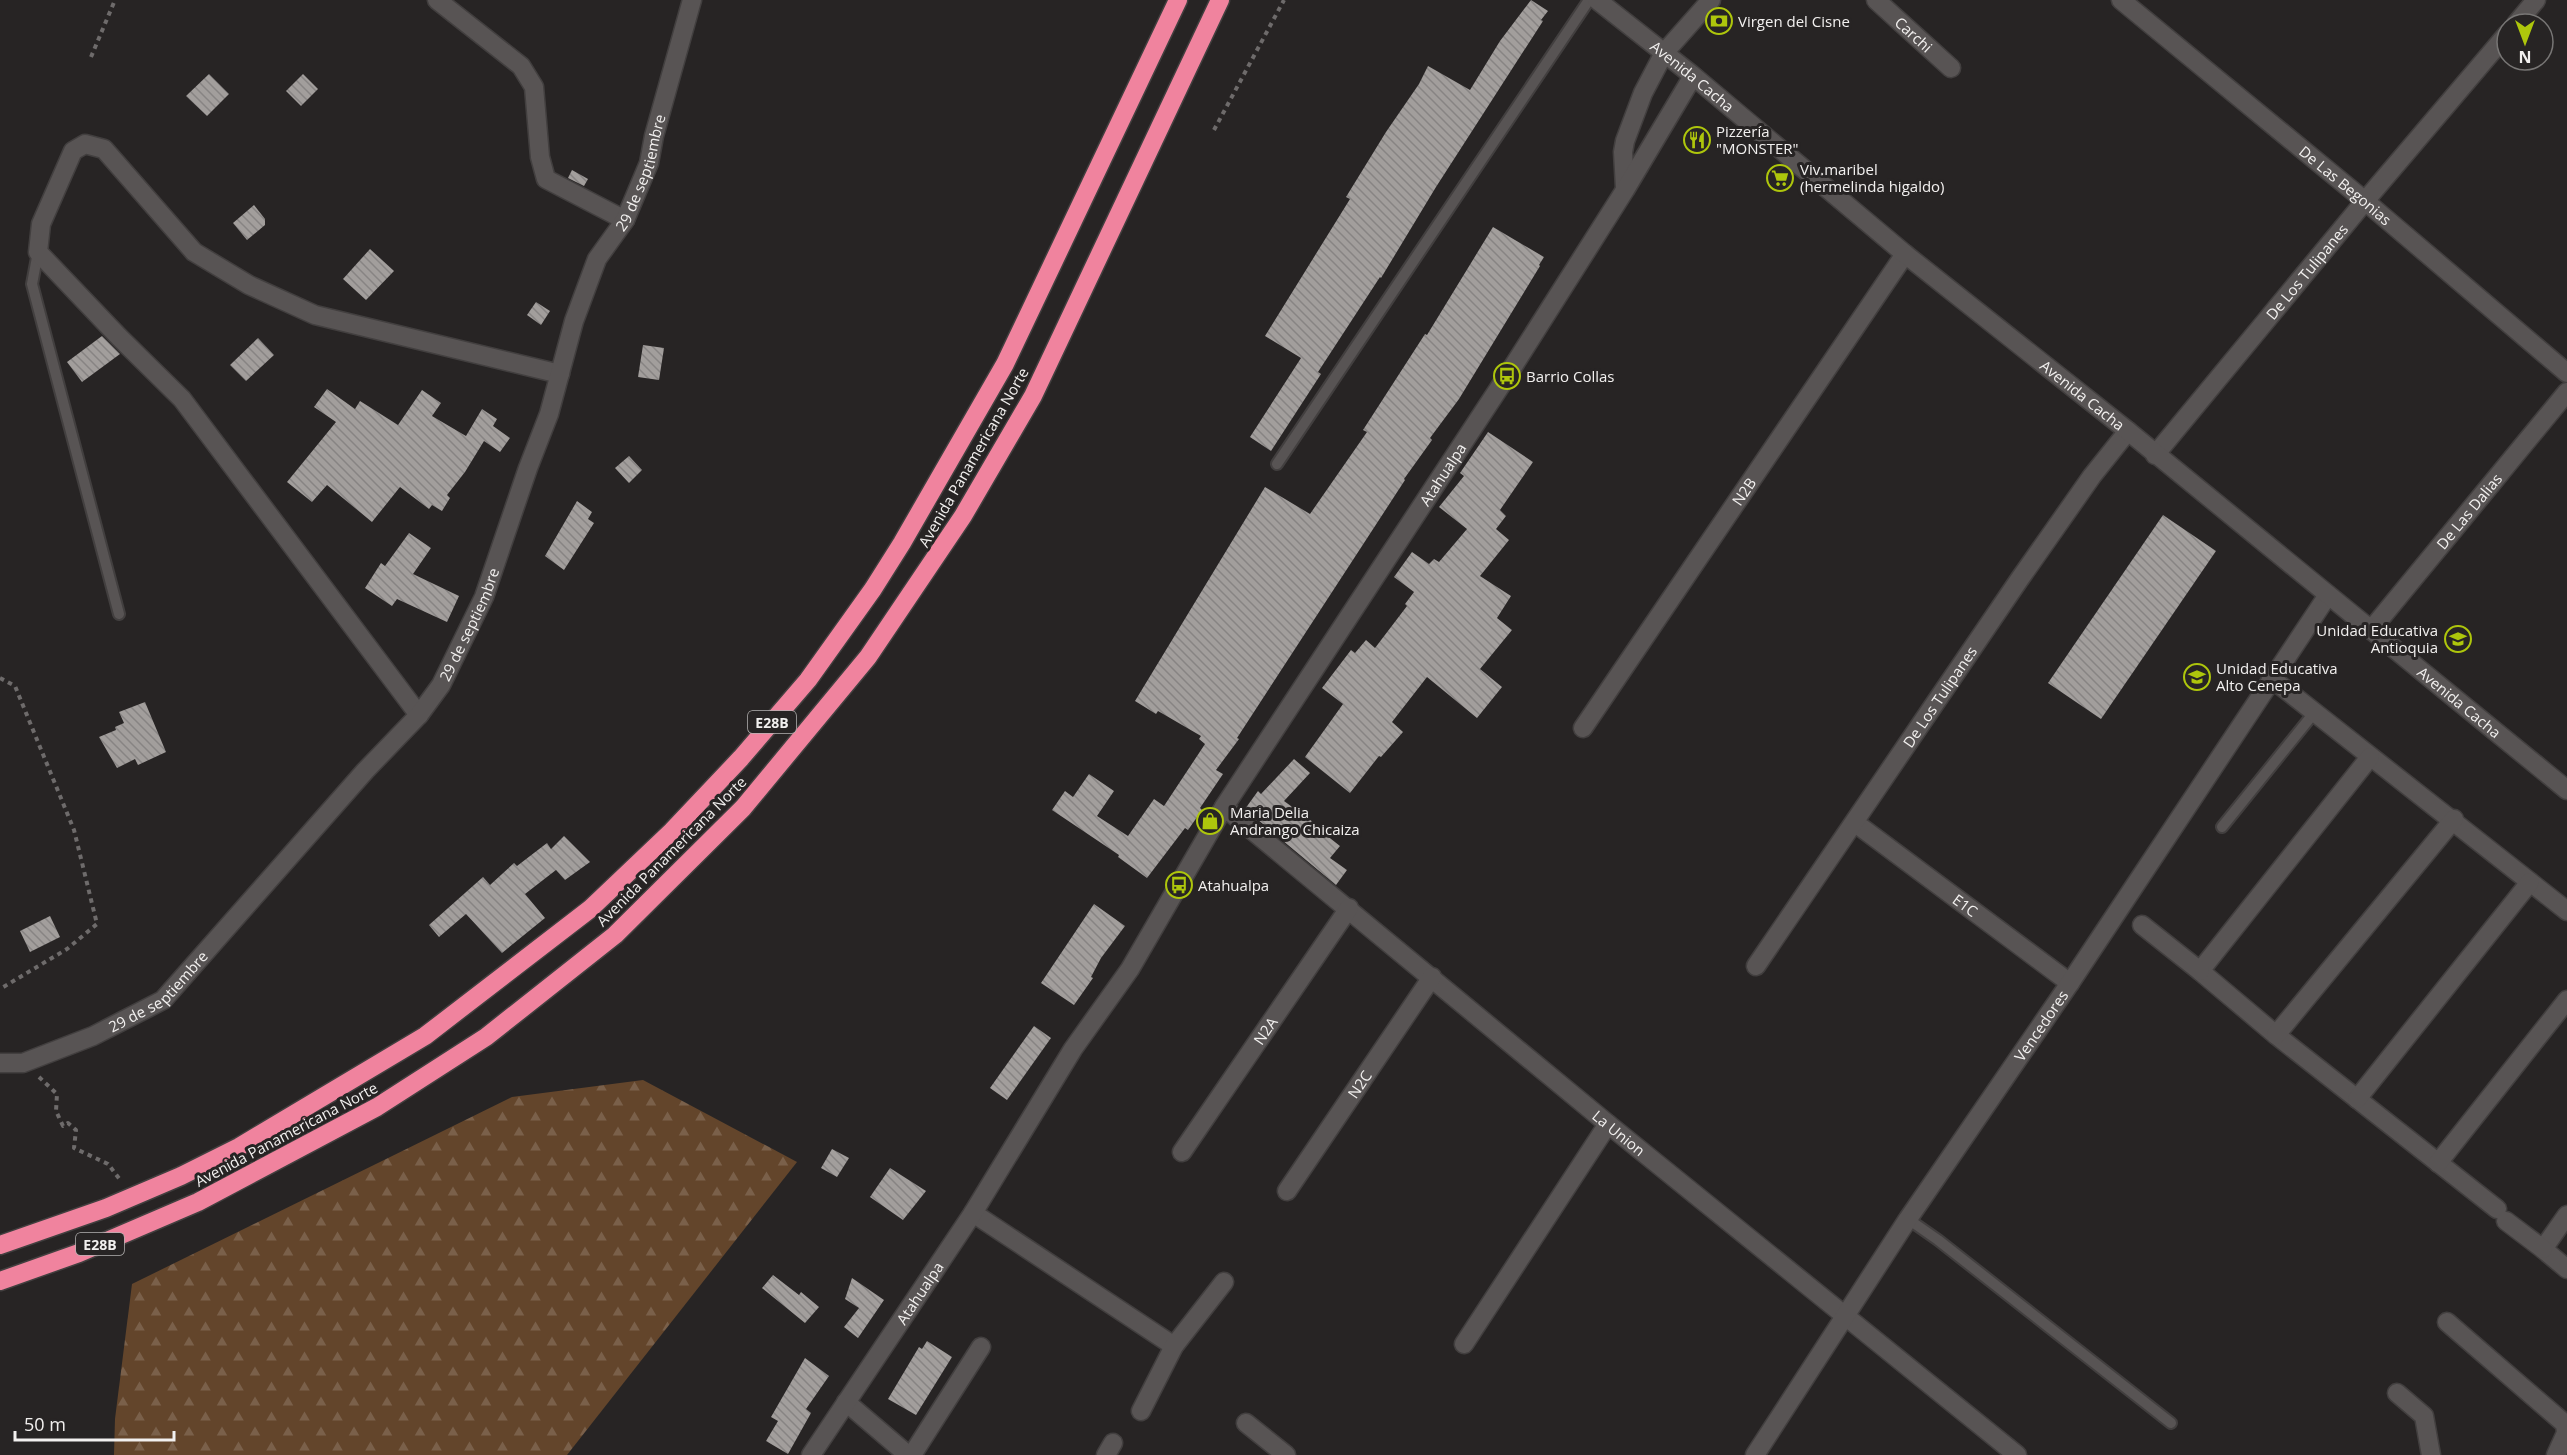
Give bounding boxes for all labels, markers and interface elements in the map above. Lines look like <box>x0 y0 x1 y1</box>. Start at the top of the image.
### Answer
bank icon: Virgen del Cisne <box>1704 6 1734 36</box>
place label: Virgen del Cisne <box>1738 11 1850 31</box>
street label: Carchi <box>1891 12 1937 56</box>
north arrow <box>2495 12 2555 72</box>
street label: Avenida Cacha <box>1646 36 1738 116</box>
text: N <box>2518 46 2532 68</box>
street label: 29 de septiembre <box>610 112 670 235</box>
place label: Pizzería "MONSTER" <box>1716 121 1799 158</box>
restaurant icon: Pizzería "MONSTER" <box>1682 125 1712 155</box>
street label: De Las Begonias <box>2295 141 2396 229</box>
place label: Viv.maribel (hermelinda higaldo) <box>1800 159 1945 196</box>
supermarket icon: Viv.maribel (hermelinda higaldo) <box>1765 163 1795 193</box>
street label: De Los Tulipanes <box>2261 220 2352 324</box>
street label: Avenida Cacha <box>2036 355 2129 435</box>
bus stop icon: Barrio Collas <box>1492 361 1522 391</box>
street label: Avenida Panamericana Norte <box>913 364 1033 550</box>
place label: Barrio Collas <box>1526 366 1615 386</box>
street label: Atahualpa <box>1415 439 1470 509</box>
street label: De Las Dalias <box>2432 469 2506 553</box>
street label: N2B <box>1727 474 1760 509</box>
street label: 29 de septiembre <box>434 565 503 684</box>
place label: Unidad Educativa Antioquia <box>2316 620 2438 657</box>
school or university icon: Unidad Educativa Antioquia <box>2443 624 2473 654</box>
street label: De Los Tulipanes <box>1898 642 1981 751</box>
place label: Unidad Educativa Alto Cenepa <box>2216 658 2338 695</box>
school or university icon: Unidad Educativa Alto Cenepa <box>2182 662 2212 692</box>
street label: Avenida Cacha <box>2413 662 2505 742</box>
road number: E28B <box>748 711 796 733</box>
street label: Avenida Panamericana Norte <box>592 772 750 930</box>
place label: Maria Delia Andrango Chicaiza <box>1230 802 1360 839</box>
shop icon: Maria Delia Andrango Chicaiza <box>1195 806 1225 836</box>
bus stop icon: Atahualpa <box>1164 870 1194 900</box>
place label: Atahualpa <box>1198 875 1269 895</box>
street label: E1C <box>1949 889 1982 921</box>
street label: 29 de septiembre <box>105 946 212 1036</box>
street label: Vencedores <box>2009 986 2072 1065</box>
street label: N2A <box>1248 1013 1282 1048</box>
street label: N2C <box>1343 1066 1376 1102</box>
street label: Avenida Panamericana Norte <box>191 1077 381 1191</box>
street label: La Union <box>1588 1105 1649 1160</box>
road number: E28B <box>76 1233 124 1255</box>
street label: Atahualpa <box>891 1258 948 1328</box>
scale bar <box>15 1404 174 1442</box>
text: 50 m <box>24 1412 66 1436</box>

